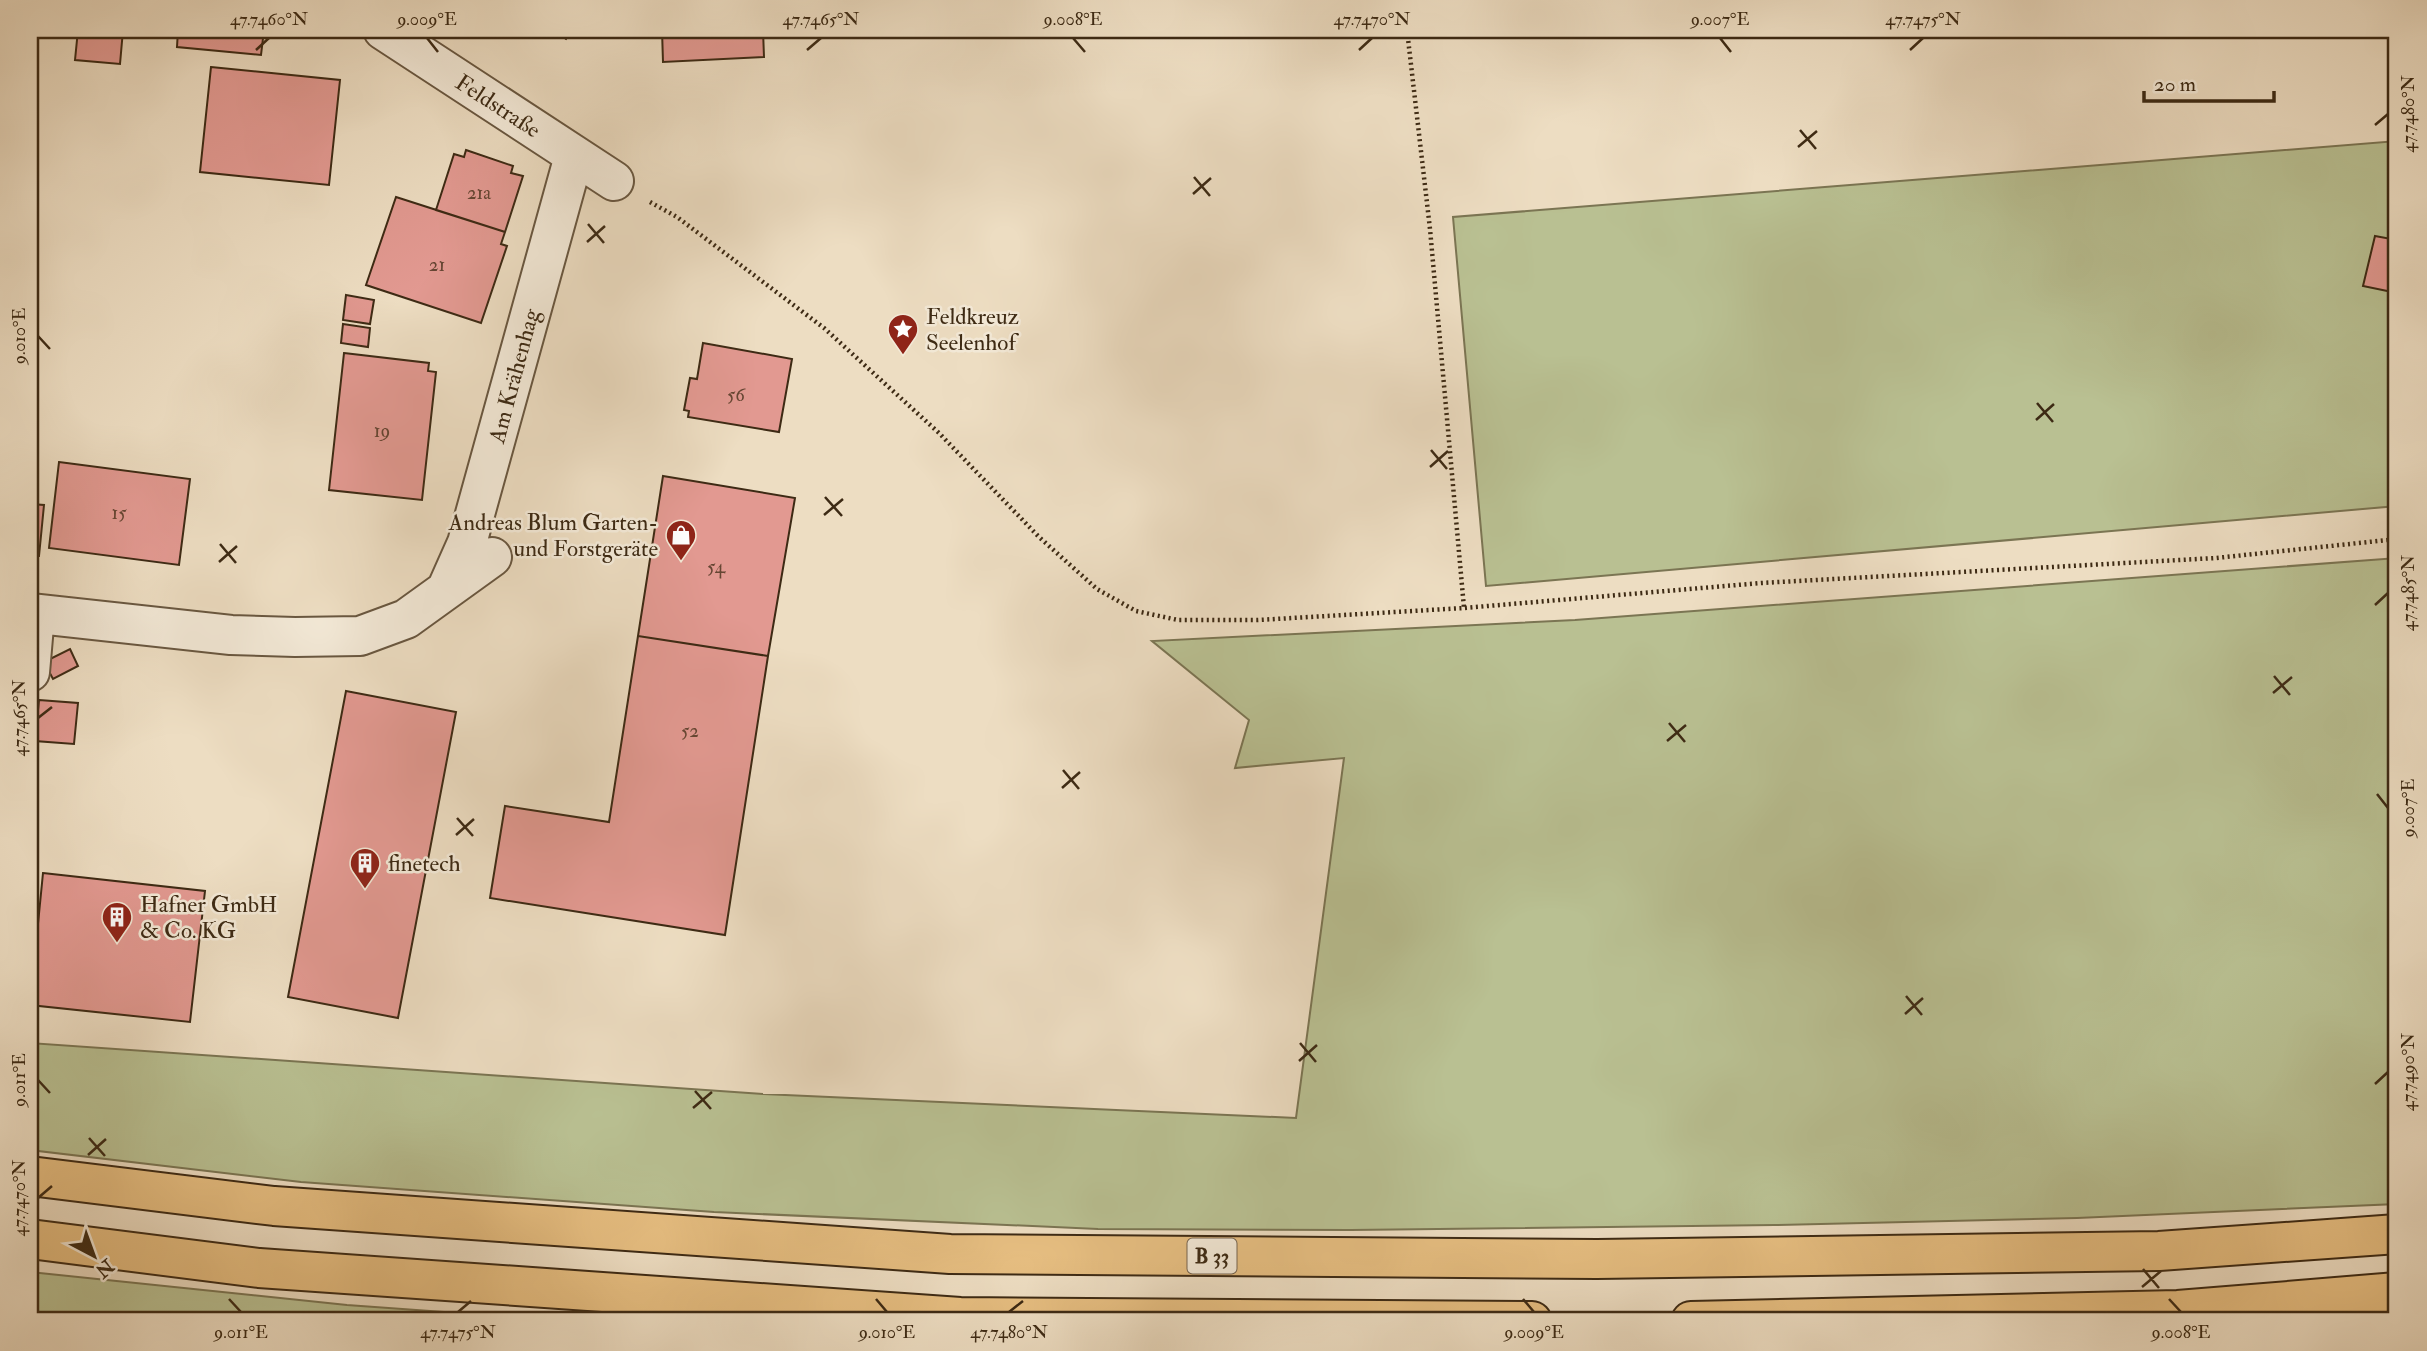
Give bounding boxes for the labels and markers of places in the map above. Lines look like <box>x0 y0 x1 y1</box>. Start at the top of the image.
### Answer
place label: Feldkreuz Seelenhof <box>926 302 1019 357</box>
place icon: Feldkreuz Seelenhof <box>886 312 920 356</box>
place label: Andreas Blum Garten- und Forstgeräte <box>448 508 658 563</box>
shop icon: Andreas Blum Garten- und Forstgeräte <box>664 518 698 562</box>
building icon: finetech <box>348 846 382 890</box>
place label: finetech <box>388 849 461 878</box>
place label: Hafner GmbH & Co. KG <box>140 890 277 945</box>
building icon: Hafner GmbH & Co. KG <box>100 900 134 944</box>

